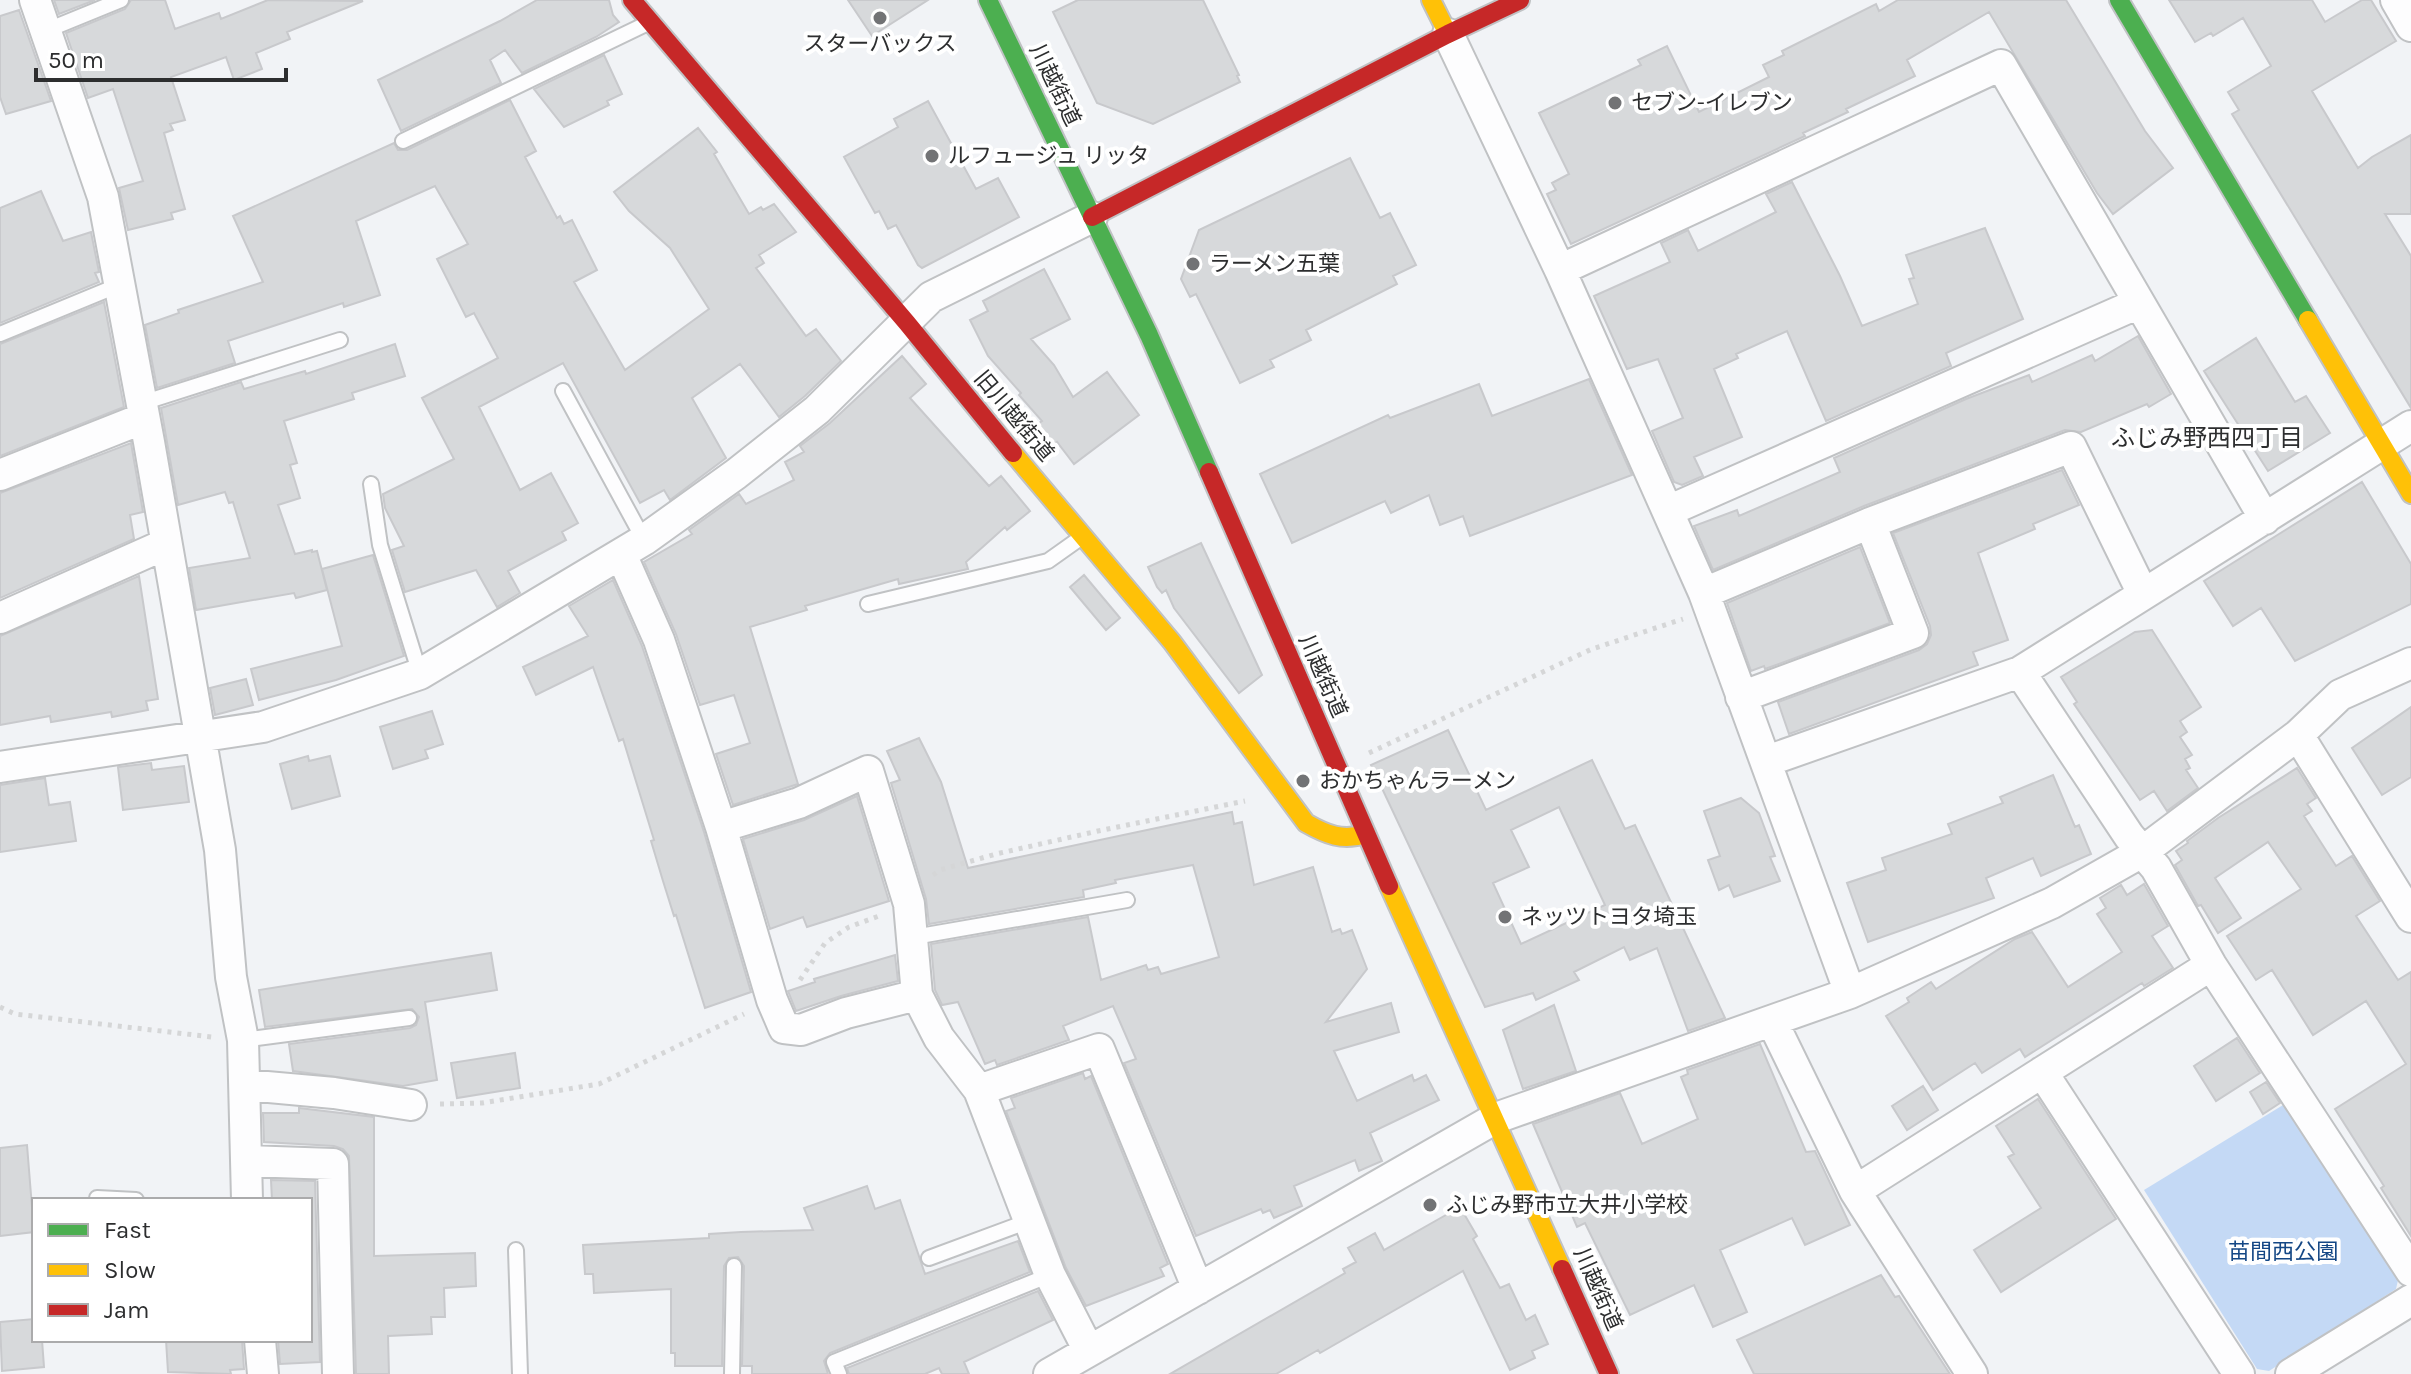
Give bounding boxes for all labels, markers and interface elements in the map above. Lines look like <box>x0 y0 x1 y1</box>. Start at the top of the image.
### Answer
marker: スターバックス <box>871 9 889 27</box>
place label: スターバックス <box>803 31 957 57</box>
scale bar <box>36 32 286 82</box>
street label: 川越街道 <box>1024 40 1086 130</box>
text: 50 m <box>48 46 104 74</box>
place label: セブン-イレブン <box>1631 90 1793 116</box>
marker: セブン-イレブン <box>1606 94 1624 112</box>
place label: ルフュージュ リッタ <box>948 143 1149 169</box>
marker: ルフュージュ リッタ <box>923 147 941 165</box>
place label: ラーメン五葉 <box>1209 251 1340 277</box>
marker: ラーメン五葉 <box>1184 255 1202 273</box>
street label: 旧川越街道 <box>969 366 1059 466</box>
district label: ふじみ野西四丁目 <box>2111 424 2303 452</box>
street label: 川越街道 <box>1293 631 1353 721</box>
place label: おかちゃんラーメン <box>1319 768 1516 794</box>
marker: おかちゃんラーメン <box>1294 772 1312 790</box>
place label: ネッツトヨタ埼玉 <box>1521 904 1697 930</box>
marker: ネッツトヨタ埼玉 <box>1496 908 1514 926</box>
place label: ふじみ野市立大井小学校 <box>1446 1192 1688 1218</box>
marker: ふじみ野市立大井小学校 <box>1421 1196 1439 1214</box>
legend <box>32 1198 312 1342</box>
text: Fast <box>104 1216 151 1244</box>
park label: 苗間西公園 <box>2228 1239 2338 1265</box>
street label: 川越街道 <box>1568 1244 1628 1334</box>
text: Slow <box>104 1256 156 1284</box>
text: Jam <box>104 1296 149 1324</box>

